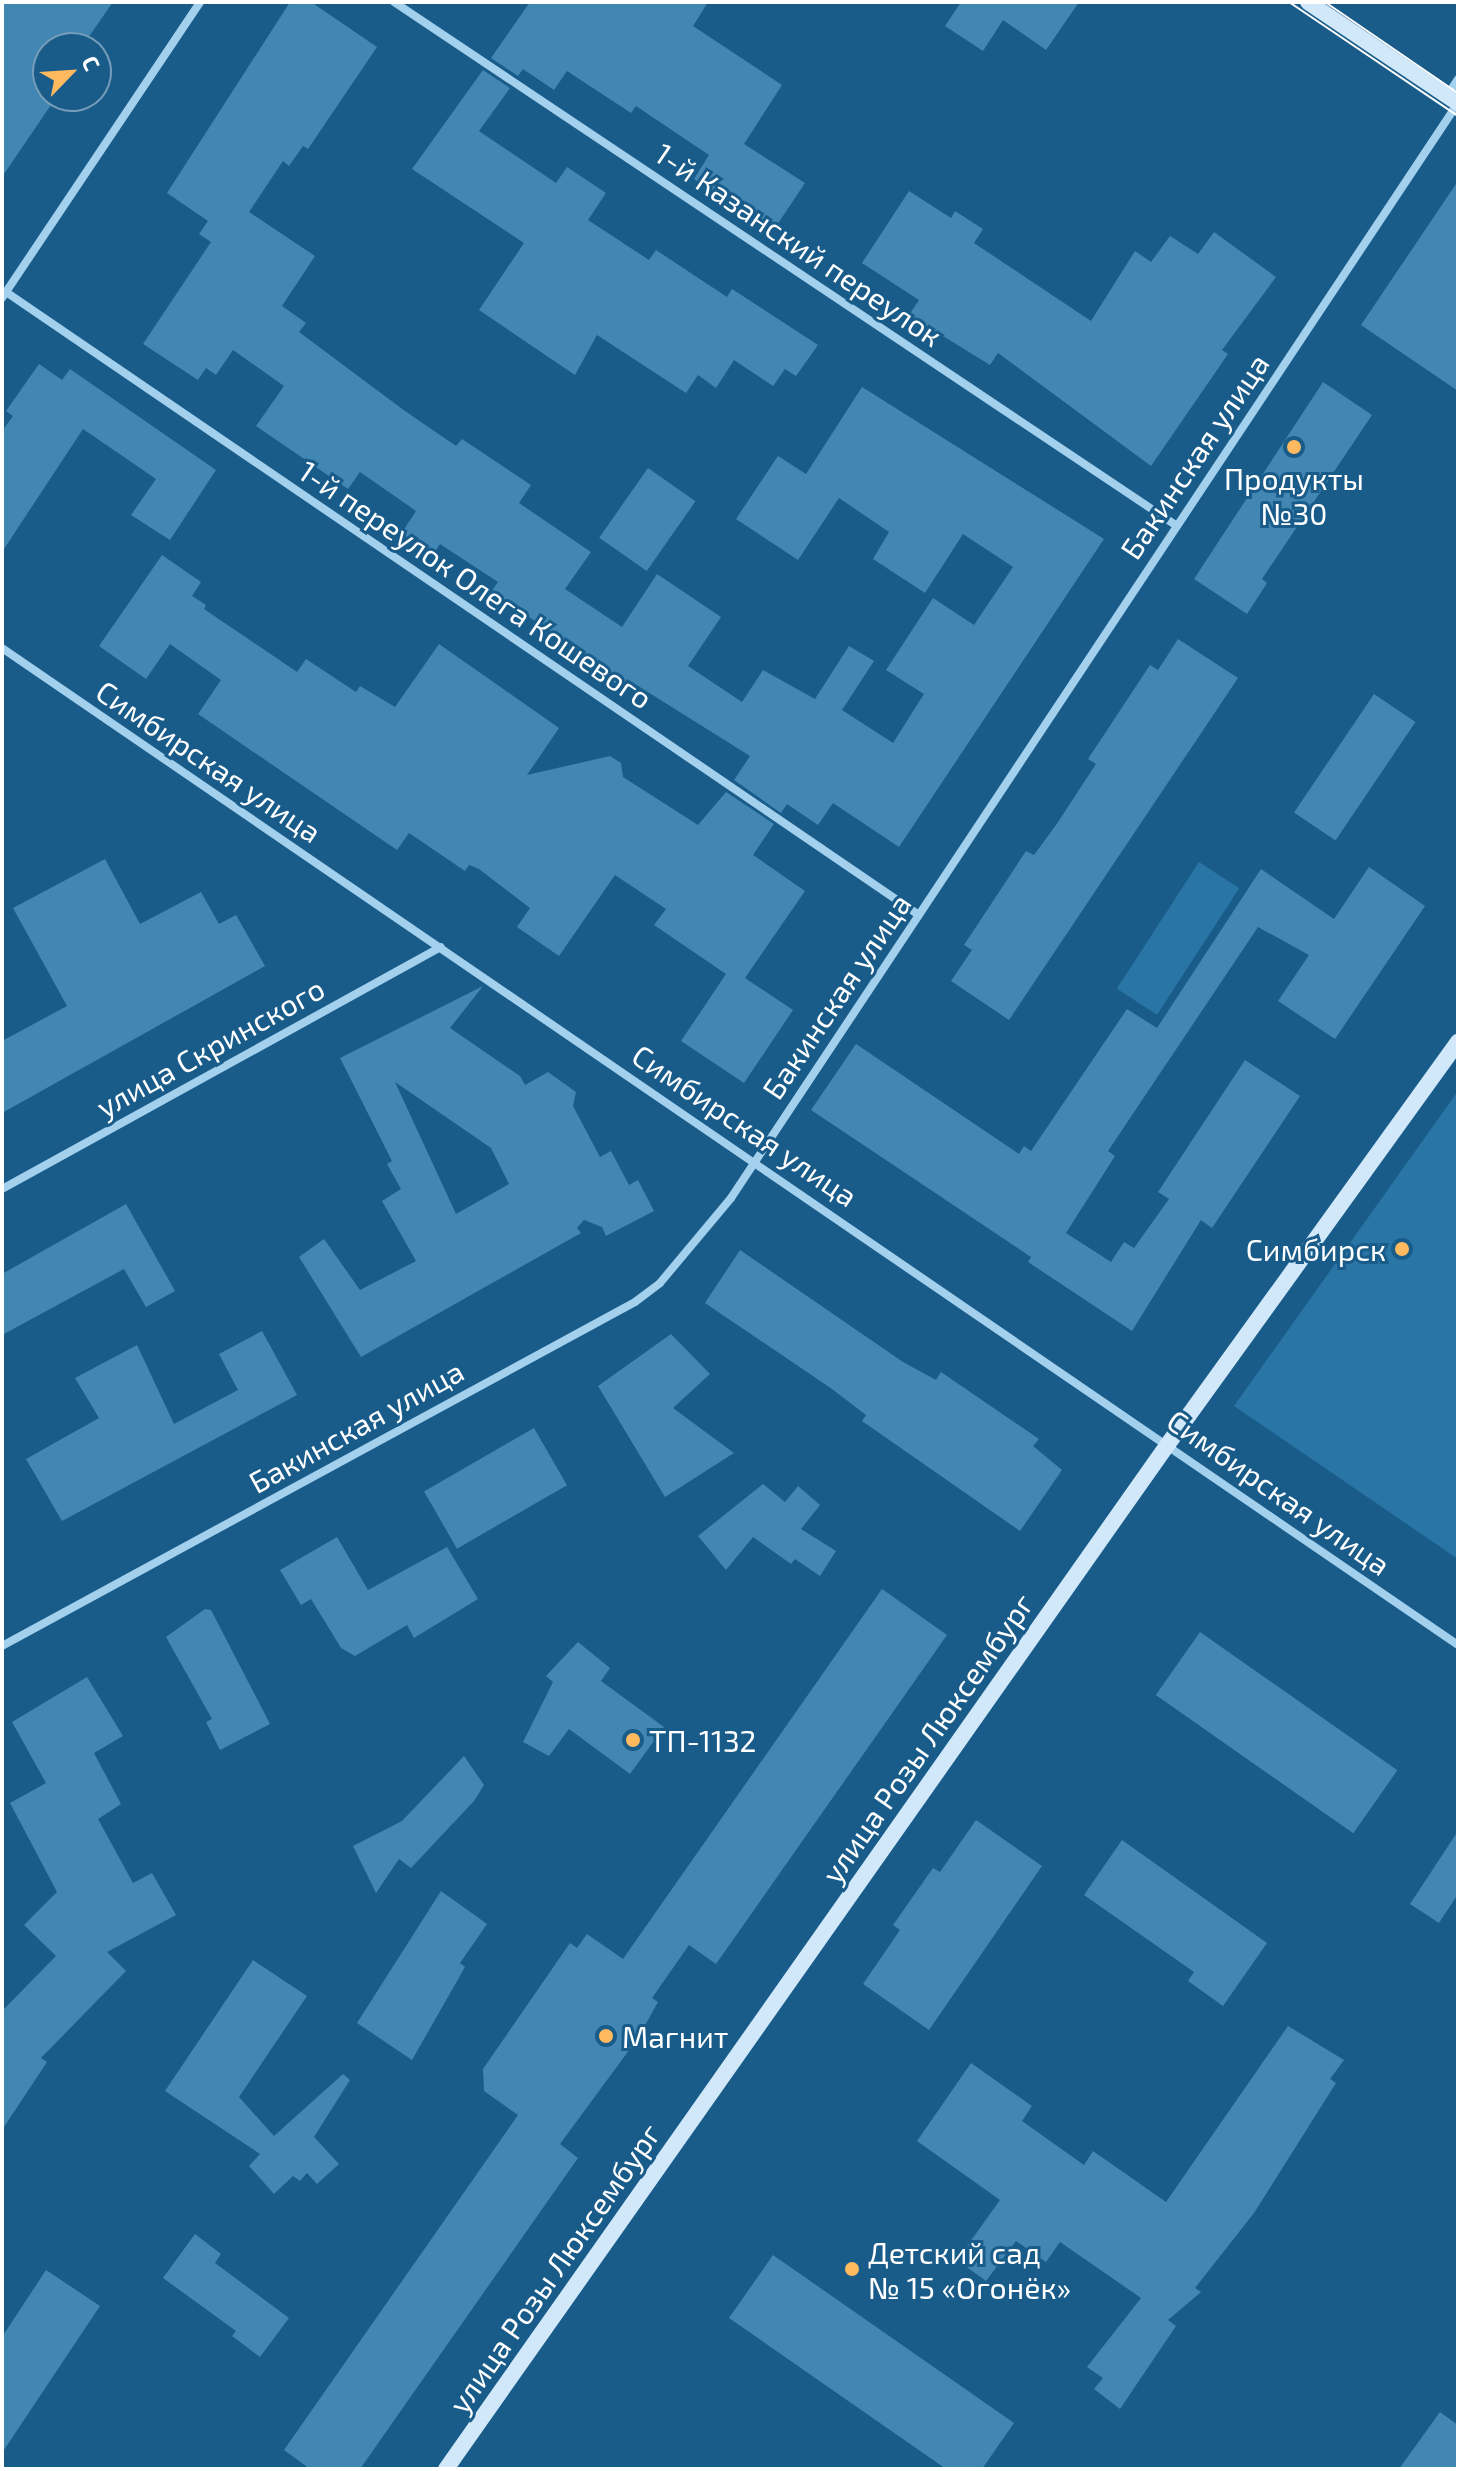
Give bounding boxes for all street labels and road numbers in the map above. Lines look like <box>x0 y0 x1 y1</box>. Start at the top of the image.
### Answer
street label: 1-й Казанский переулок <box>649 135 949 353</box>
street label: Бакинская улица <box>1112 347 1276 565</box>
street label: 1-й переулок Олега Кошевого <box>293 452 659 716</box>
street label: Симбирская улица <box>90 672 328 850</box>
street label: Бакинская улица <box>754 887 918 1105</box>
street label: улица Скринского <box>90 969 330 1125</box>
street label: Симбирская улица <box>626 1036 864 1214</box>
street label: Бакинская улица <box>242 1352 470 1500</box>
street label: Симбирская улица <box>1161 1402 1397 1582</box>
street label: улица Розы Люксембург <box>813 1586 1041 1890</box>
street label: улица Розы Люксембург <box>440 2116 668 2420</box>

